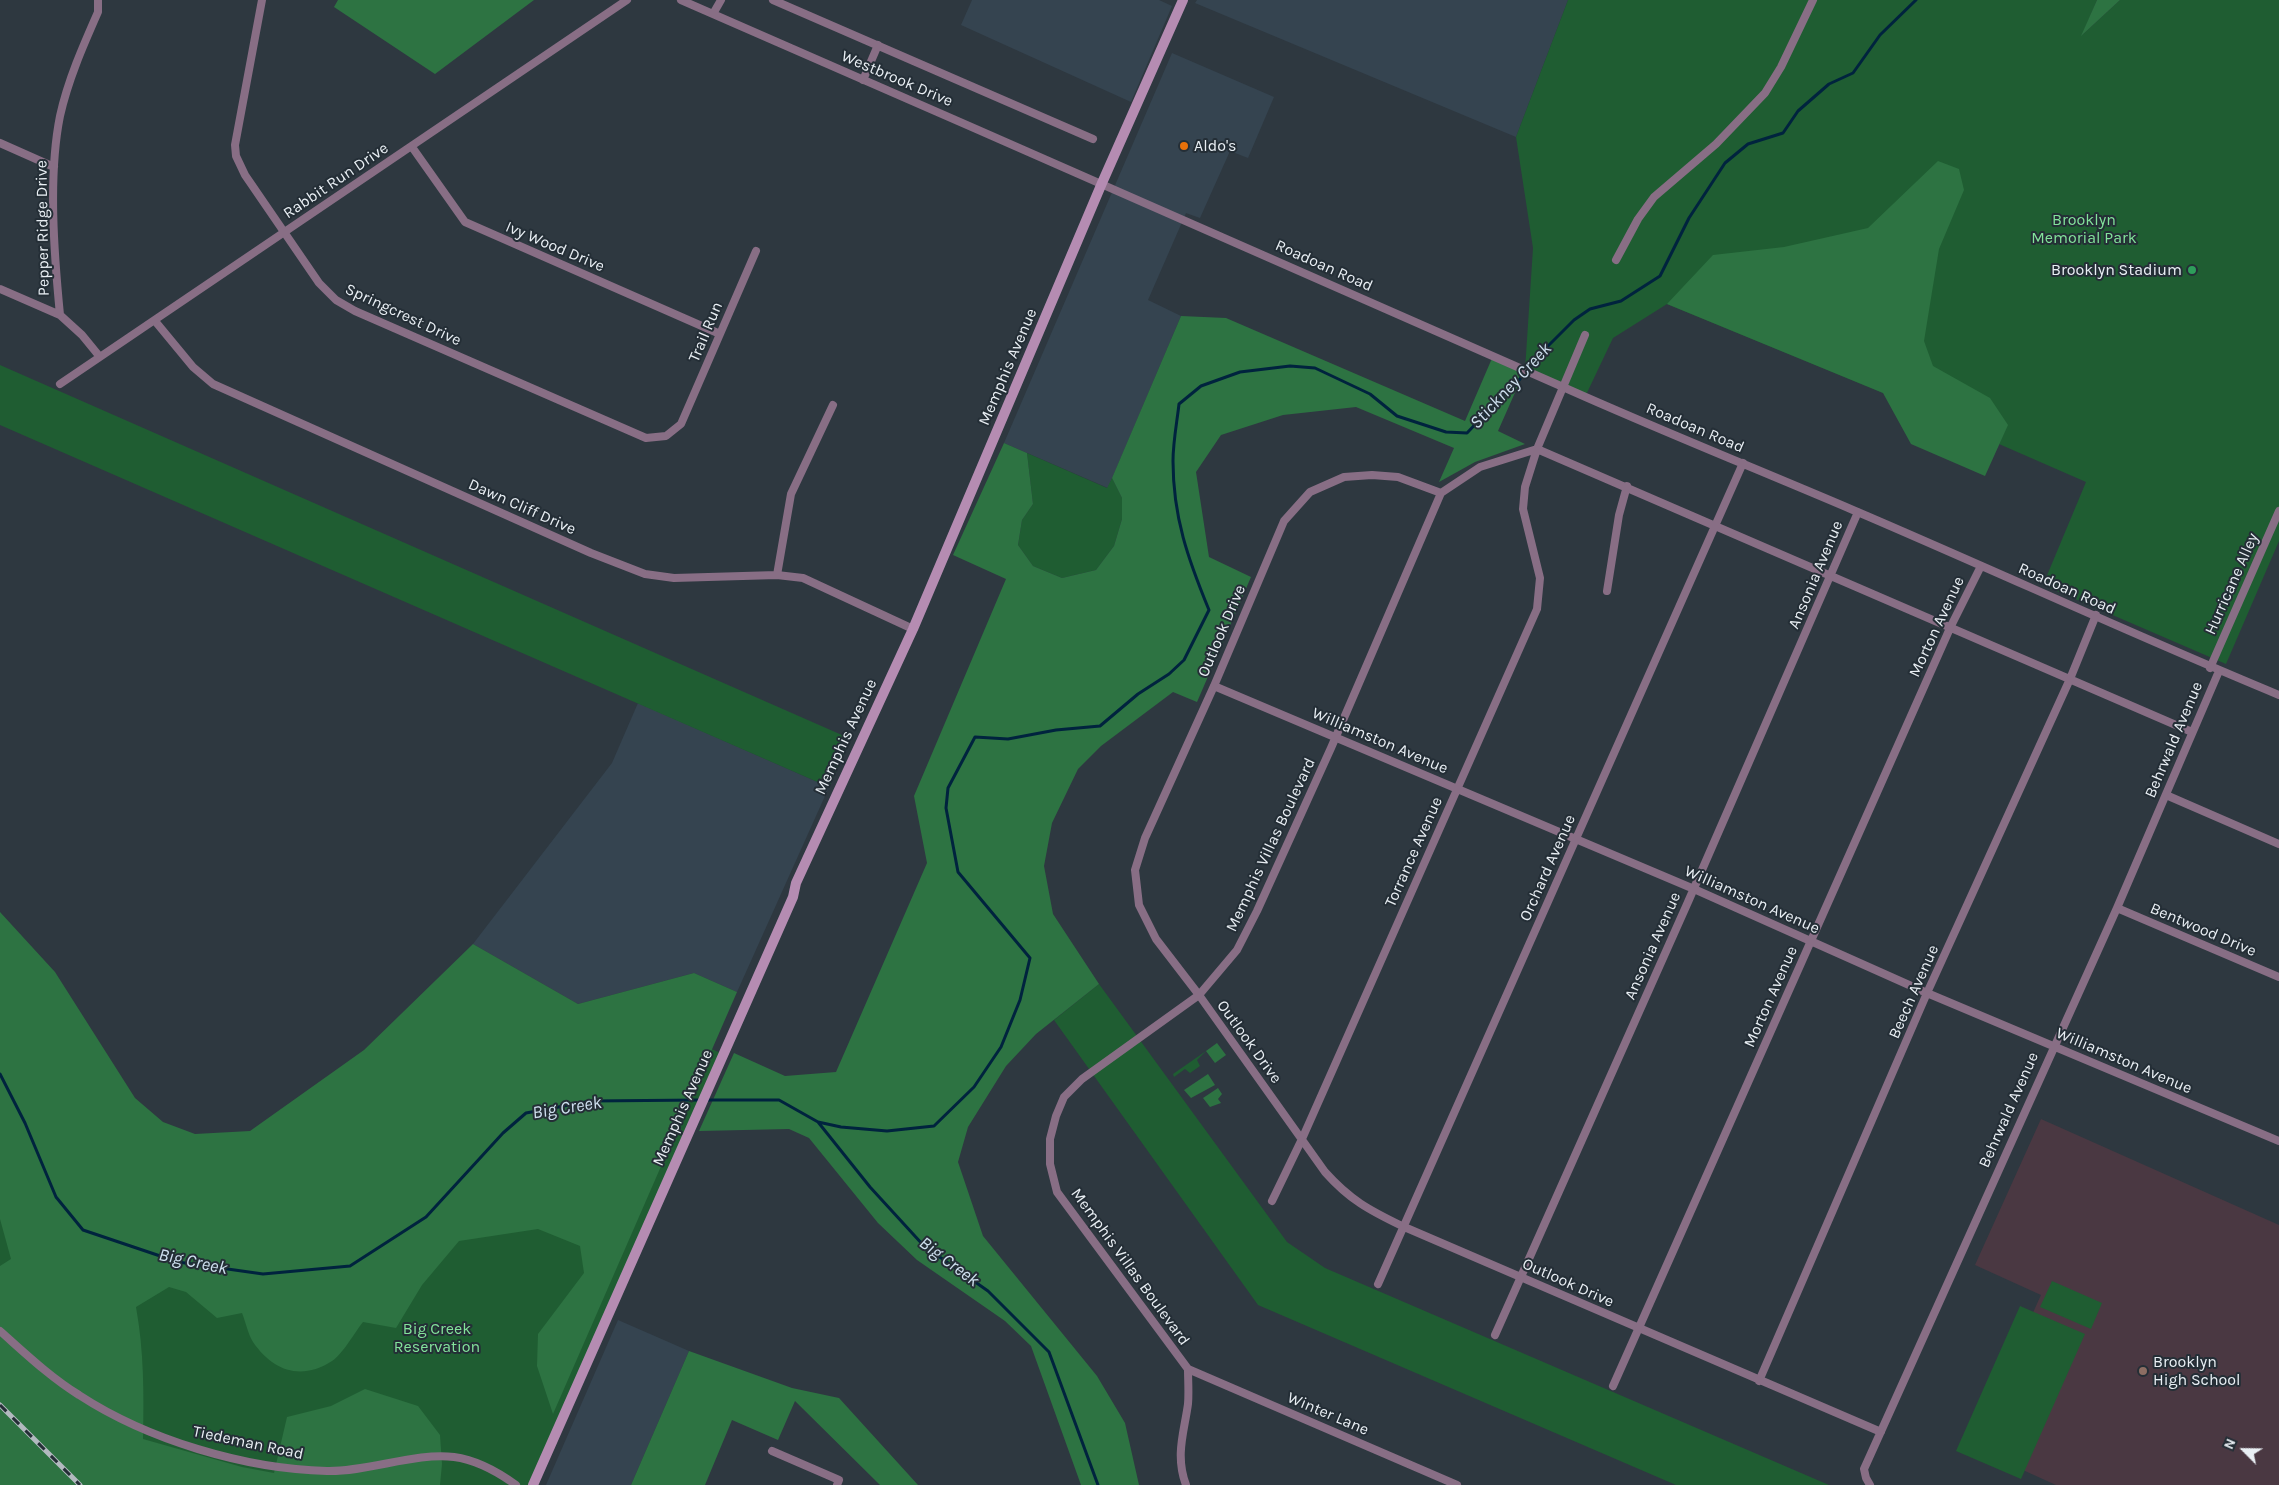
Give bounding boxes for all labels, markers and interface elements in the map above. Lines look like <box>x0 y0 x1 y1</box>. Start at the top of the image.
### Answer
street label: Westbrook Drive <box>838 47 956 111</box>
place label: Aldo's <box>1194 136 1236 156</box>
street label: Rabbit Run Drive <box>280 139 392 223</box>
marker: Aldo's <box>1178 140 1190 152</box>
street label: Pepper Ridge Drive <box>32 160 54 296</box>
park label: Brooklyn Memorial Park <box>2031 210 2137 248</box>
street label: Ivy Wood Drive <box>503 218 607 276</box>
street label: Roadoan Road <box>1272 236 1376 296</box>
place label: Brooklyn Stadium <box>2051 260 2182 280</box>
marker: Brooklyn Stadium <box>2186 264 2198 276</box>
street label: Springcrest Drive <box>342 280 464 350</box>
street label: Trail Run <box>685 299 727 365</box>
street label: Memphis Avenue <box>975 306 1041 428</box>
water label: Stickney Creek <box>1466 338 1556 434</box>
street label: Roadoan Road <box>1643 399 1747 457</box>
street label: Dawn Cliff Drive <box>465 475 579 539</box>
street label: Ansonia Avenue <box>1785 518 1847 632</box>
street label: Hurricane Alley <box>2201 530 2263 638</box>
street label: Roadoan Road <box>2015 559 2119 619</box>
street label: Morton Avenue <box>1905 574 1969 680</box>
street label: Outlook Drive <box>1194 582 1250 680</box>
street label: Memphis Avenue <box>811 676 881 798</box>
street label: Behrwald Avenue <box>2141 679 2207 801</box>
street label: Williamston Avenue <box>1309 704 1451 778</box>
street label: Memphis Villas Boulevard <box>1222 755 1320 935</box>
street label: Torrance Avenue <box>1381 794 1447 910</box>
street label: Orchard Avenue <box>1516 812 1580 924</box>
street label: Williamston Avenue <box>1681 862 1823 938</box>
street label: Ansonia Avenue <box>1621 889 1685 1003</box>
street label: Bentwood Drive <box>2147 899 2259 961</box>
street label: Beech Avenue <box>1885 942 1943 1042</box>
street label: Morton Avenue <box>1740 943 1802 1051</box>
street label: Outlook Drive <box>1212 997 1286 1087</box>
street label: Williamston Avenue <box>2053 1024 2195 1098</box>
street label: Memphis Avenue <box>649 1047 717 1169</box>
street label: Behrwald Avenue <box>1975 1049 2043 1171</box>
water label: Big Creek <box>531 1092 603 1124</box>
street label: Memphis Villas Boulevard <box>1066 1185 1194 1349</box>
water label: Big Creek <box>915 1232 983 1292</box>
water label: Big Creek <box>157 1244 229 1280</box>
street label: Outlook Drive <box>1519 1254 1617 1312</box>
park label: Big Creek Reservation <box>394 1319 480 1357</box>
place label: Brooklyn High School <box>2153 1352 2241 1390</box>
marker: Brooklyn High School <box>2137 1365 2149 1377</box>
street label: Winter Lane <box>1284 1388 1372 1440</box>
street label: Tiedeman Road <box>191 1422 305 1464</box>
north arrow <box>2219 1425 2269 1475</box>
text: N <box>2220 1436 2240 1452</box>

